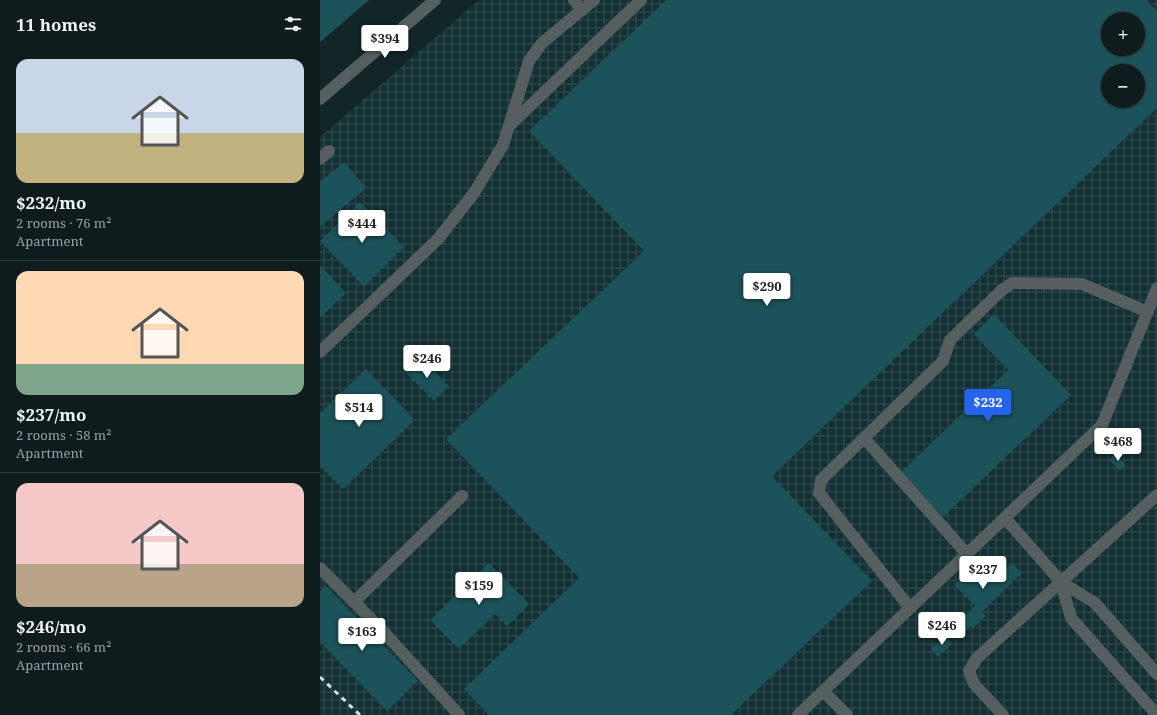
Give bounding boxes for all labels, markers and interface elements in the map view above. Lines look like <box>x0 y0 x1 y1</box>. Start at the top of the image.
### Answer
map controls <box>1101 12 1145 108</box>
button: + <box>1101 12 1145 56</box>
text: 11 homes <box>16 13 96 36</box>
icon: filters <box>282 13 304 35</box>
pin: $394 <box>361 25 409 59</box>
text: $394 <box>370 29 400 47</box>
button: − <box>1101 64 1145 108</box>
icon: home <box>124 85 196 157</box>
text: $232/mo <box>16 191 87 214</box>
pin: $444 <box>338 210 386 244</box>
text: 2 rooms · 76 m² <box>16 214 111 232</box>
text: $444 <box>347 214 377 232</box>
text: Apartment <box>16 232 83 250</box>
pin: $290 <box>743 273 791 307</box>
text: $290 <box>752 277 782 295</box>
icon: home <box>124 297 196 369</box>
pin: $246 <box>403 345 451 379</box>
text: $246 <box>412 349 442 367</box>
pin: $232 <box>964 389 1012 423</box>
text: $232 <box>973 393 1003 411</box>
pin: $514 <box>335 394 383 428</box>
text: $514 <box>344 398 374 416</box>
text: $237/mo <box>16 403 87 426</box>
text: 2 rooms · 58 m² <box>16 426 111 444</box>
pin: $468 <box>1094 428 1142 462</box>
text: $468 <box>1103 432 1133 450</box>
text: Apartment <box>16 444 83 462</box>
icon: home <box>124 509 196 581</box>
pin: $237 <box>959 556 1007 590</box>
text: $237 <box>968 560 998 578</box>
pin: $159 <box>455 572 503 606</box>
text: $159 <box>464 576 494 594</box>
pin: $246 <box>918 612 966 646</box>
text: $246/mo <box>16 615 87 638</box>
text: $246 <box>927 616 957 634</box>
pin: $163 <box>338 618 386 652</box>
text: $163 <box>347 622 377 640</box>
text: 2 rooms · 66 m² <box>16 638 111 656</box>
text: Apartment <box>16 656 83 674</box>

